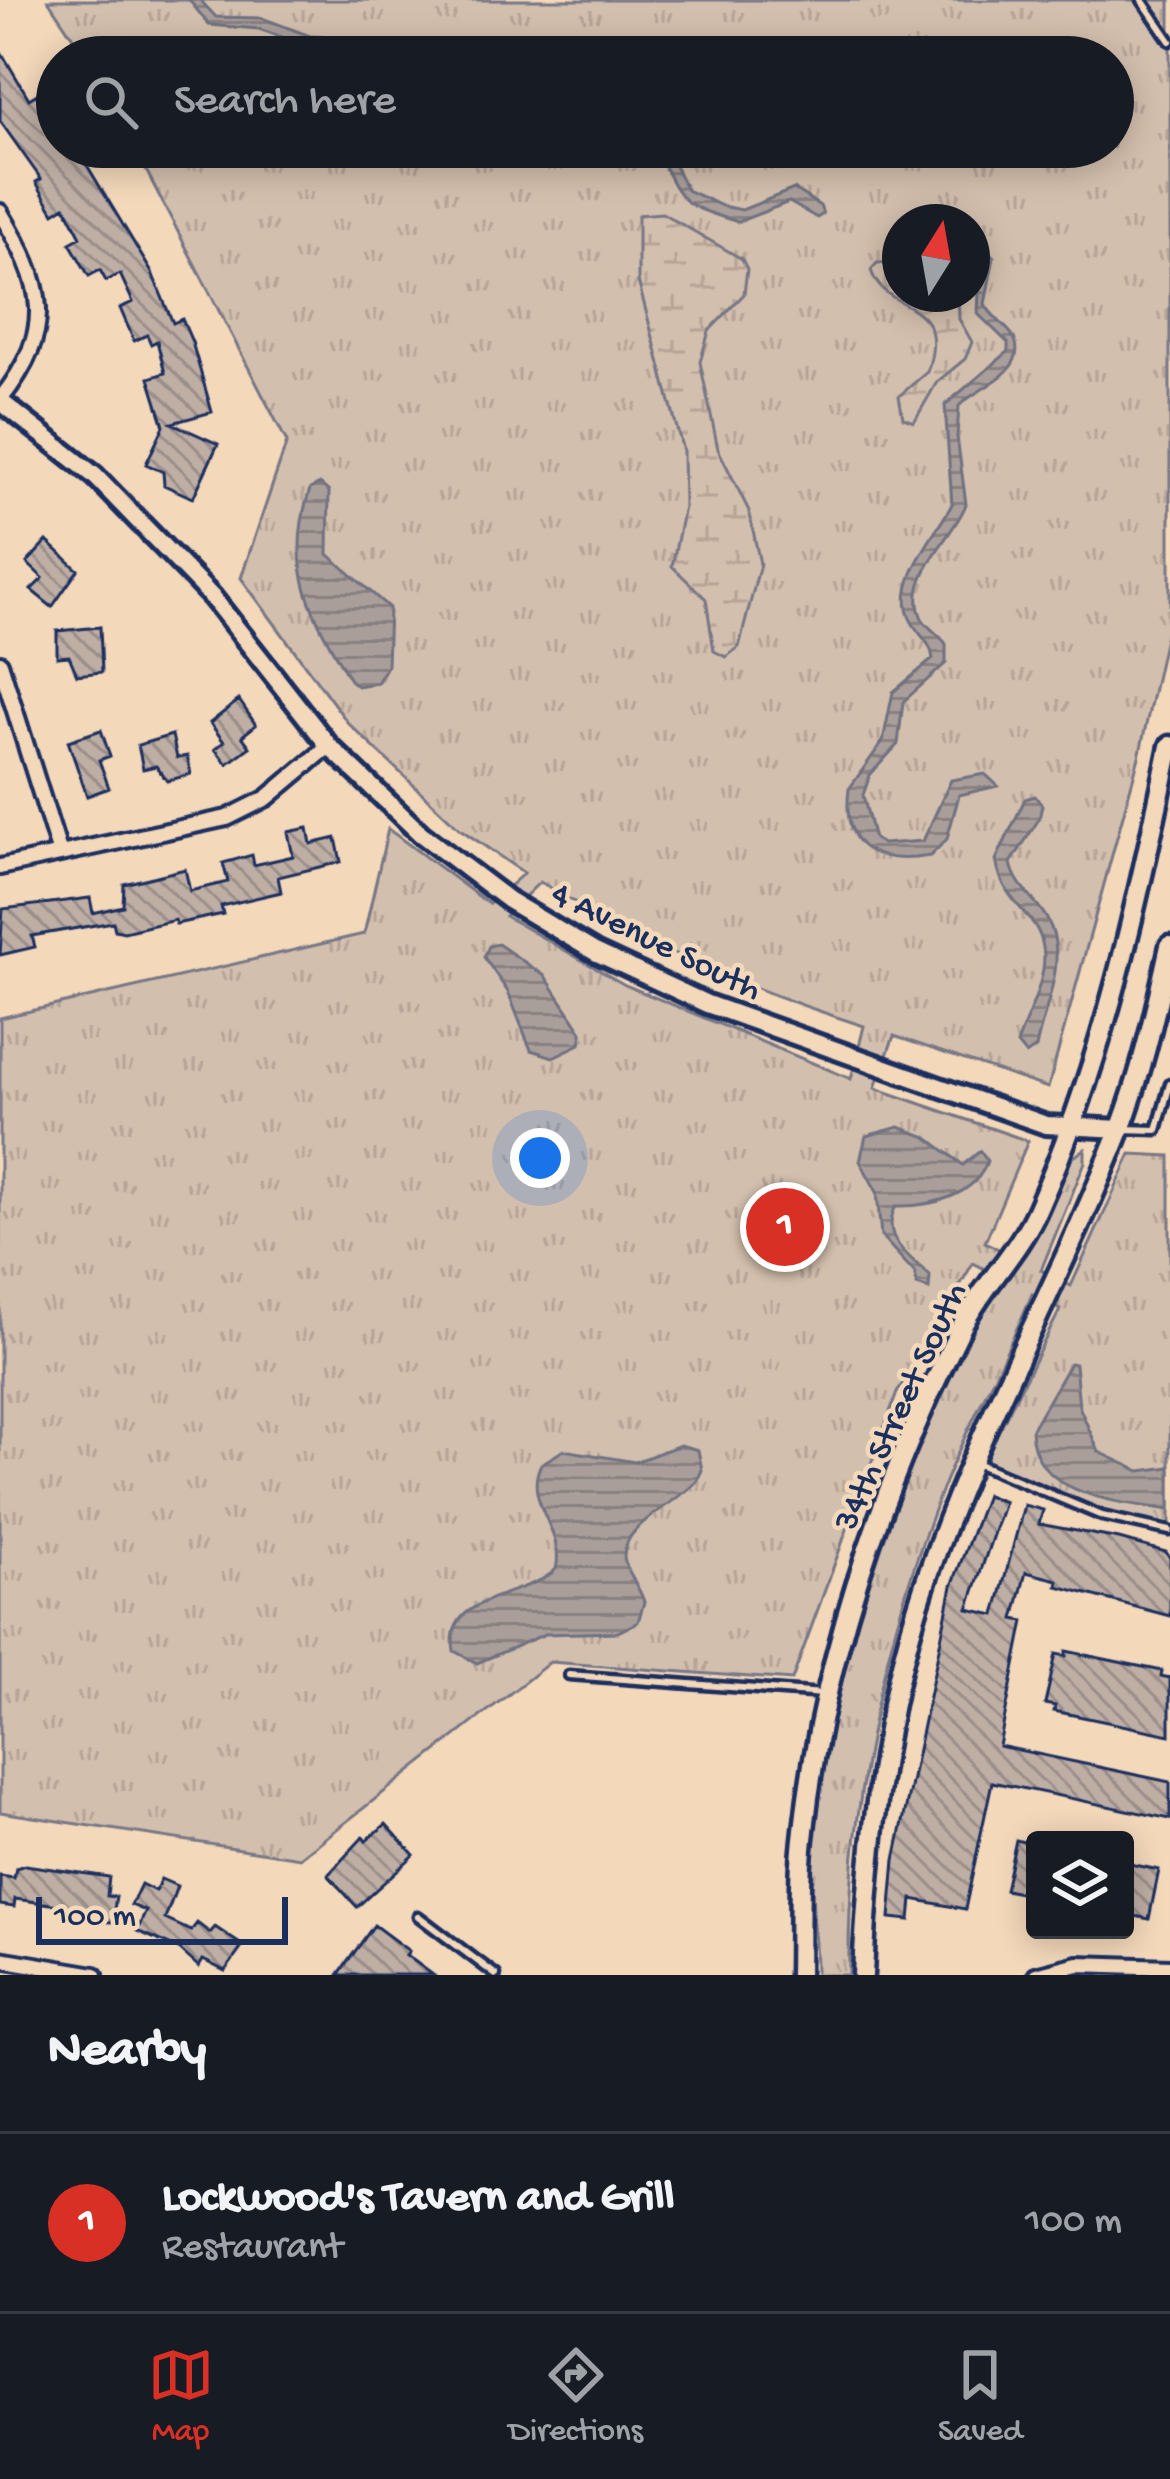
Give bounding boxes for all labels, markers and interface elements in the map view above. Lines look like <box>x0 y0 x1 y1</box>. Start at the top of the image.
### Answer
search box <box>36 36 1134 168</box>
icon: search <box>78 69 144 135</box>
text: Search here <box>174 76 396 129</box>
north arrow <box>882 204 990 312</box>
street label: 4 Avenue South <box>543 874 767 1013</box>
your location <box>510 1128 570 1188</box>
pin: 1 <box>746 1182 824 1272</box>
street label: 34th Street South <box>826 1277 979 1540</box>
map controls <box>1026 1831 1134 1939</box>
button: layers <box>1026 1831 1134 1939</box>
scale bar <box>36 1891 288 1944</box>
text: 100 m <box>54 1899 136 1937</box>
text: Nearby <box>48 2023 206 2083</box>
text: Lockwood's Tavern and Grill <box>162 2173 674 2226</box>
text: 1 <box>79 2200 95 2246</box>
text: 100 m <box>1025 2200 1122 2246</box>
text: Restaurant <box>162 2226 343 2272</box>
tab: Map <box>148 2342 214 2452</box>
tab: Directions <box>509 2342 643 2452</box>
tab: Saved <box>938 2342 1022 2452</box>

